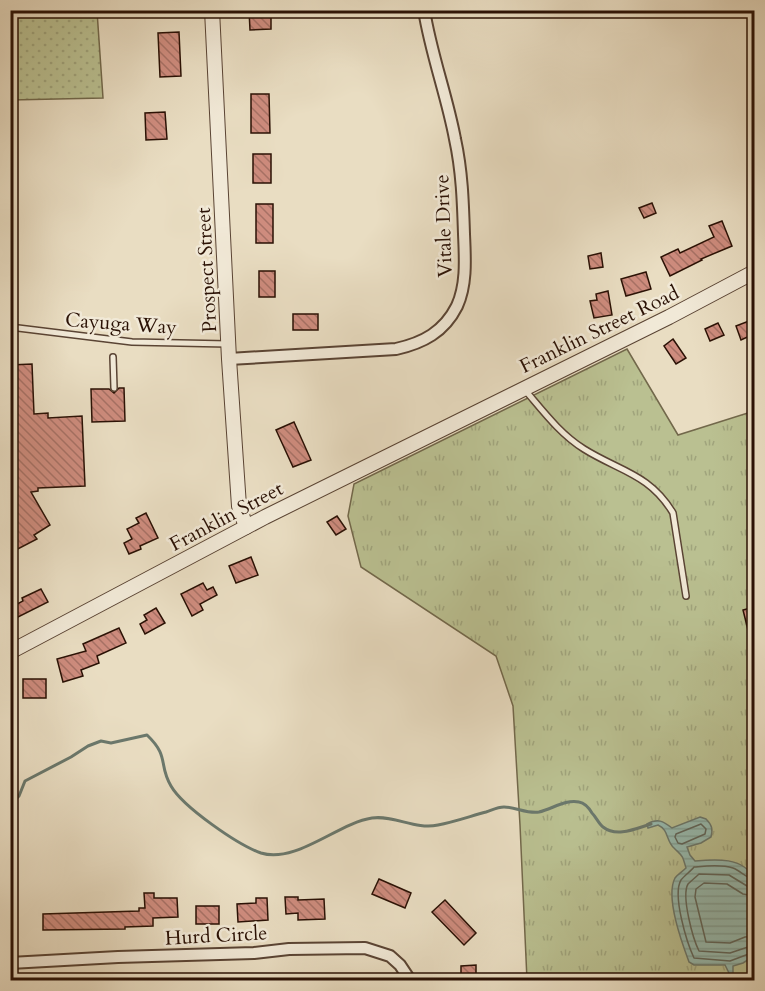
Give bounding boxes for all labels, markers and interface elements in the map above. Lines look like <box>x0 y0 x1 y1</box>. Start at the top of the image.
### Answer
street label: Vitale Drive <box>428 174 459 278</box>
street label: Prospect Street <box>190 206 223 333</box>
street label: Franklin Street Road <box>515 279 684 380</box>
street label: Cayuga Way <box>64 306 178 341</box>
street label: Franklin Street <box>165 475 288 558</box>
street label: Hurd Circle <box>164 919 268 952</box>

